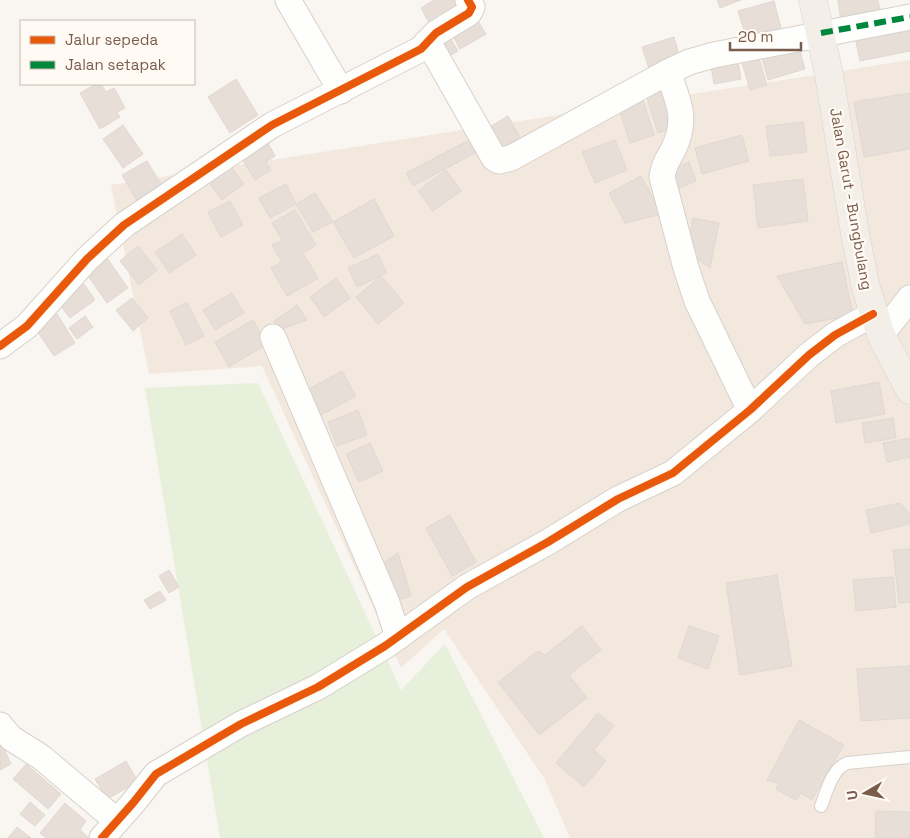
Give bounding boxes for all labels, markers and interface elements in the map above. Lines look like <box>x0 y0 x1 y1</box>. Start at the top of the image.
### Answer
legend <box>20 20 195 85</box>
scale bar <box>730 20 801 52</box>
text: 20 m <box>738 27 773 46</box>
text: Jalur sepeda <box>65 30 159 49</box>
text: Jalan setapak <box>65 55 166 74</box>
street label: Jalan Garut - Bungbulang <box>826 106 877 291</box>
north arrow <box>840 768 890 818</box>
text: U <box>843 789 862 801</box>

